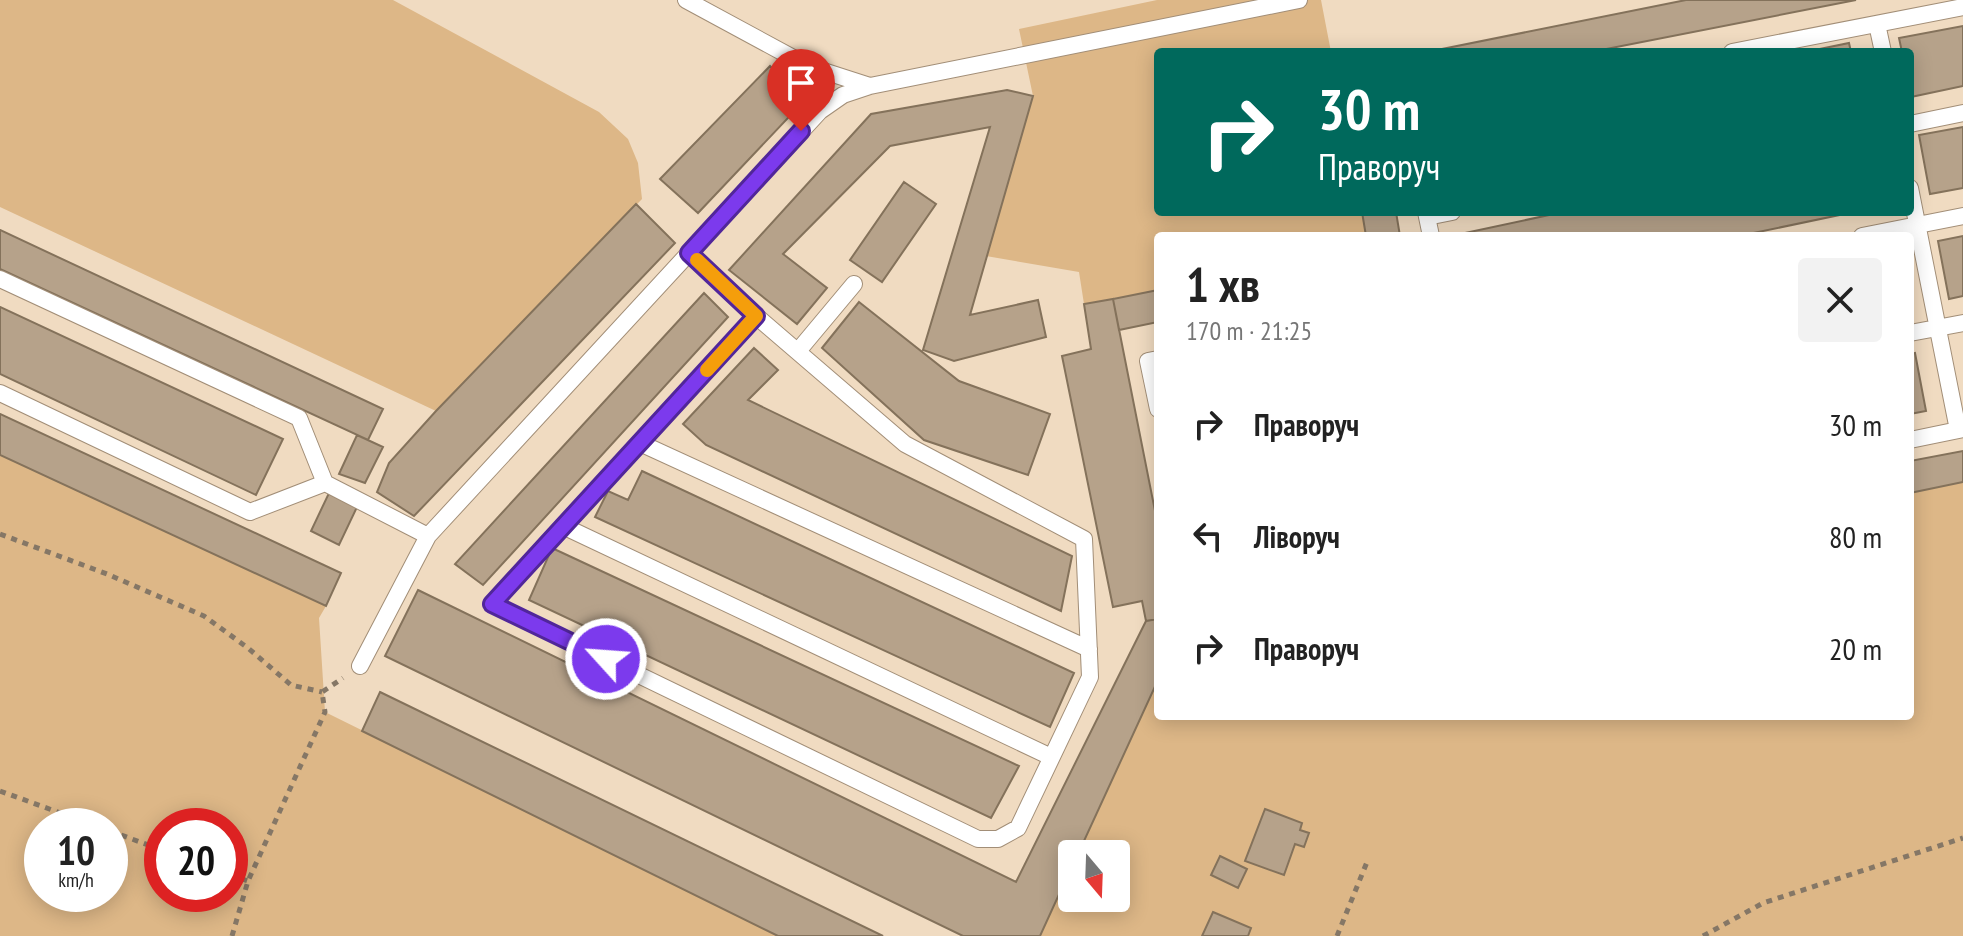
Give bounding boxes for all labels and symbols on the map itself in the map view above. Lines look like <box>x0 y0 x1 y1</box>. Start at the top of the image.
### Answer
pin <box>767 49 835 131</box>
position arrow <box>564 617 648 701</box>
speed limit sign: 20 <box>144 808 248 912</box>
north arrow <box>1058 840 1130 912</box>

